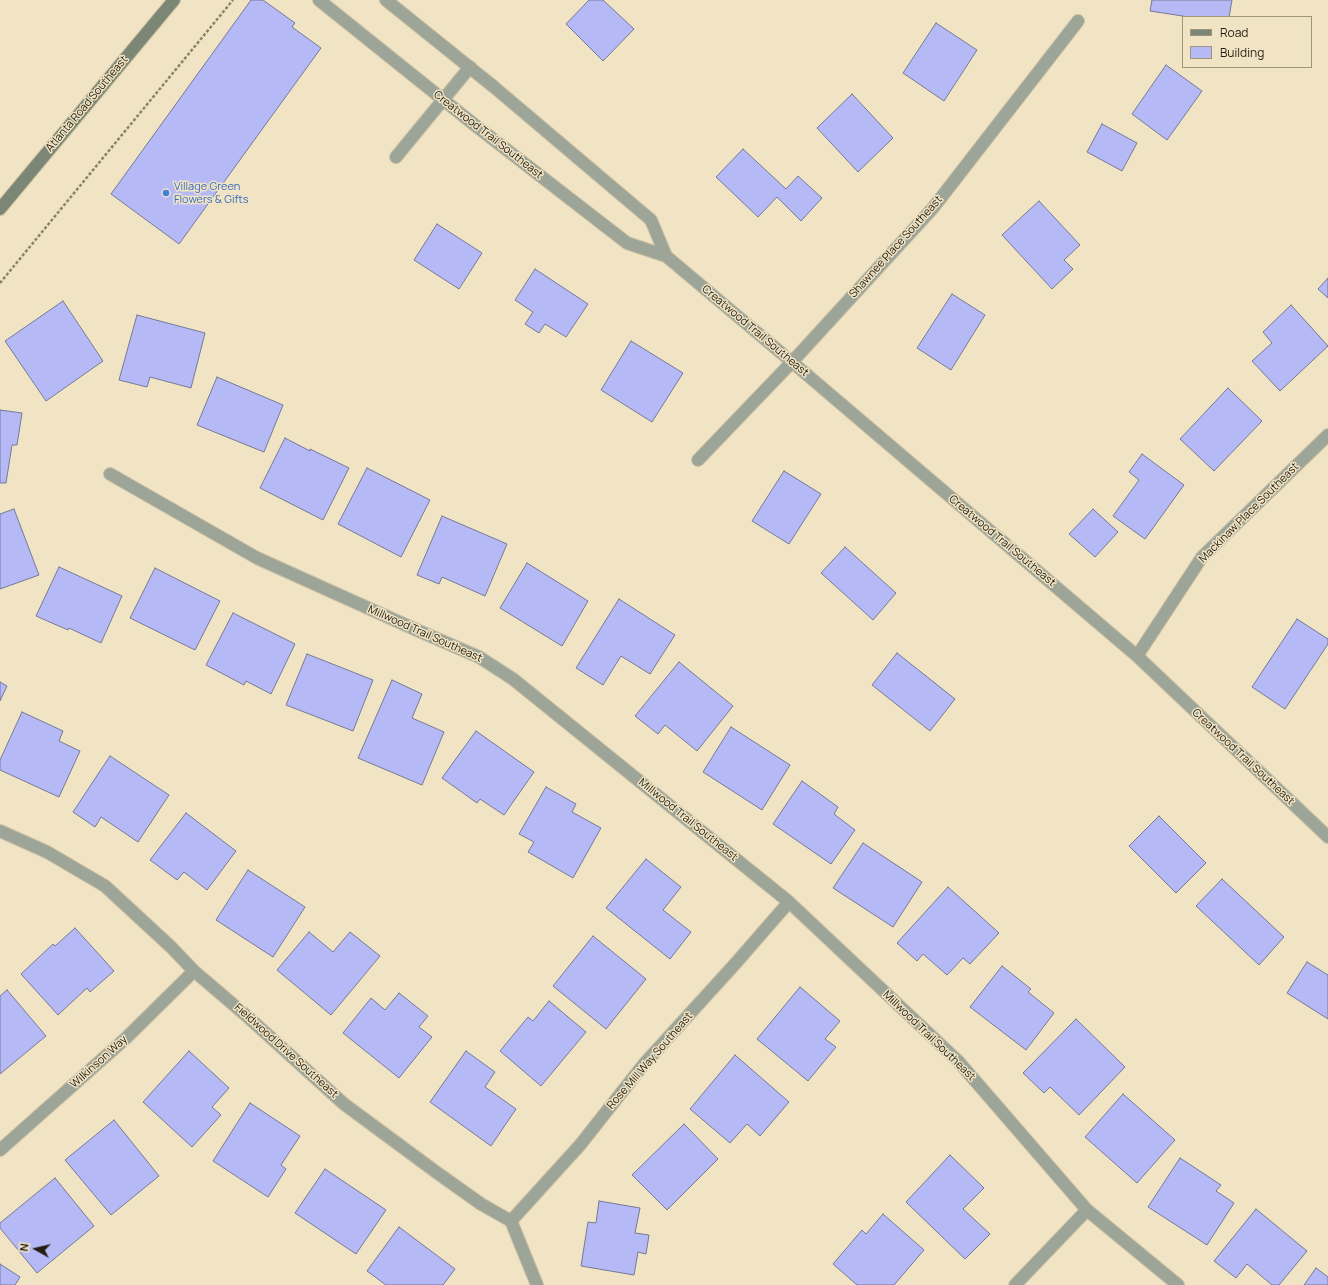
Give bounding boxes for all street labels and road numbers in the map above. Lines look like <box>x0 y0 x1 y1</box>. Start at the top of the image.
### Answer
street label: Atlanta Road Southeast <box>43 54 131 154</box>
street label: Creatwood Trail Southeast <box>431 88 545 182</box>
street label: Shawnee Place Southeast <box>847 193 945 301</box>
street label: Creatwood Trail Southeast <box>699 283 811 379</box>
street label: Mackinaw Place Southeast <box>1196 460 1302 566</box>
street label: Creatwood Trail Southeast <box>946 493 1058 589</box>
street label: Millwood Trail Southeast <box>366 603 484 665</box>
street label: Creatwood Trail Southeast <box>1189 706 1297 808</box>
street label: Millwood Trail Southeast <box>636 776 740 864</box>
street label: Millwood Trail Southeast <box>880 988 978 1084</box>
street label: Fieldwood Drive Southeast <box>231 1001 341 1101</box>
street label: Rose Mill Way Southeast <box>604 1010 696 1112</box>
street label: Wilkinson Way <box>68 1033 130 1091</box>

